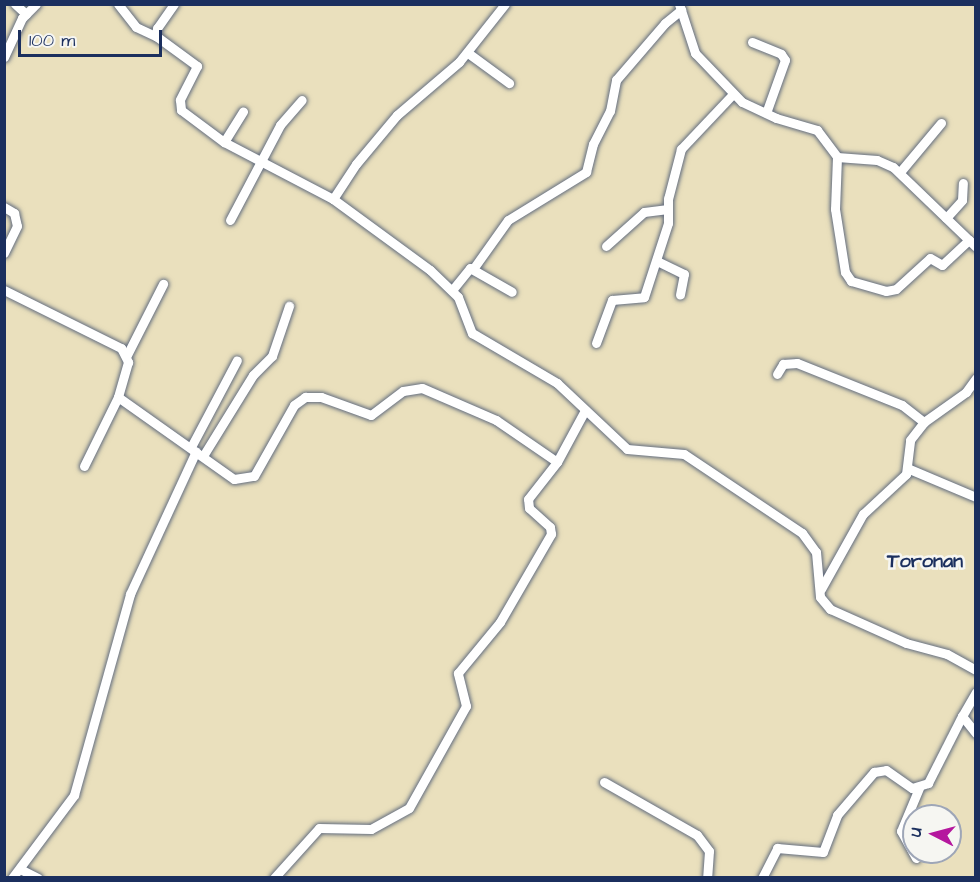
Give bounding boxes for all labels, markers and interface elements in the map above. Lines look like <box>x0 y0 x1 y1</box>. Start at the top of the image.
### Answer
scale bar <box>21 18 165 56</box>
text: 100 m <box>29 28 75 53</box>
district label: Toronan <box>887 549 963 573</box>
north arrow <box>902 804 962 864</box>
text: U <box>905 827 927 838</box>

